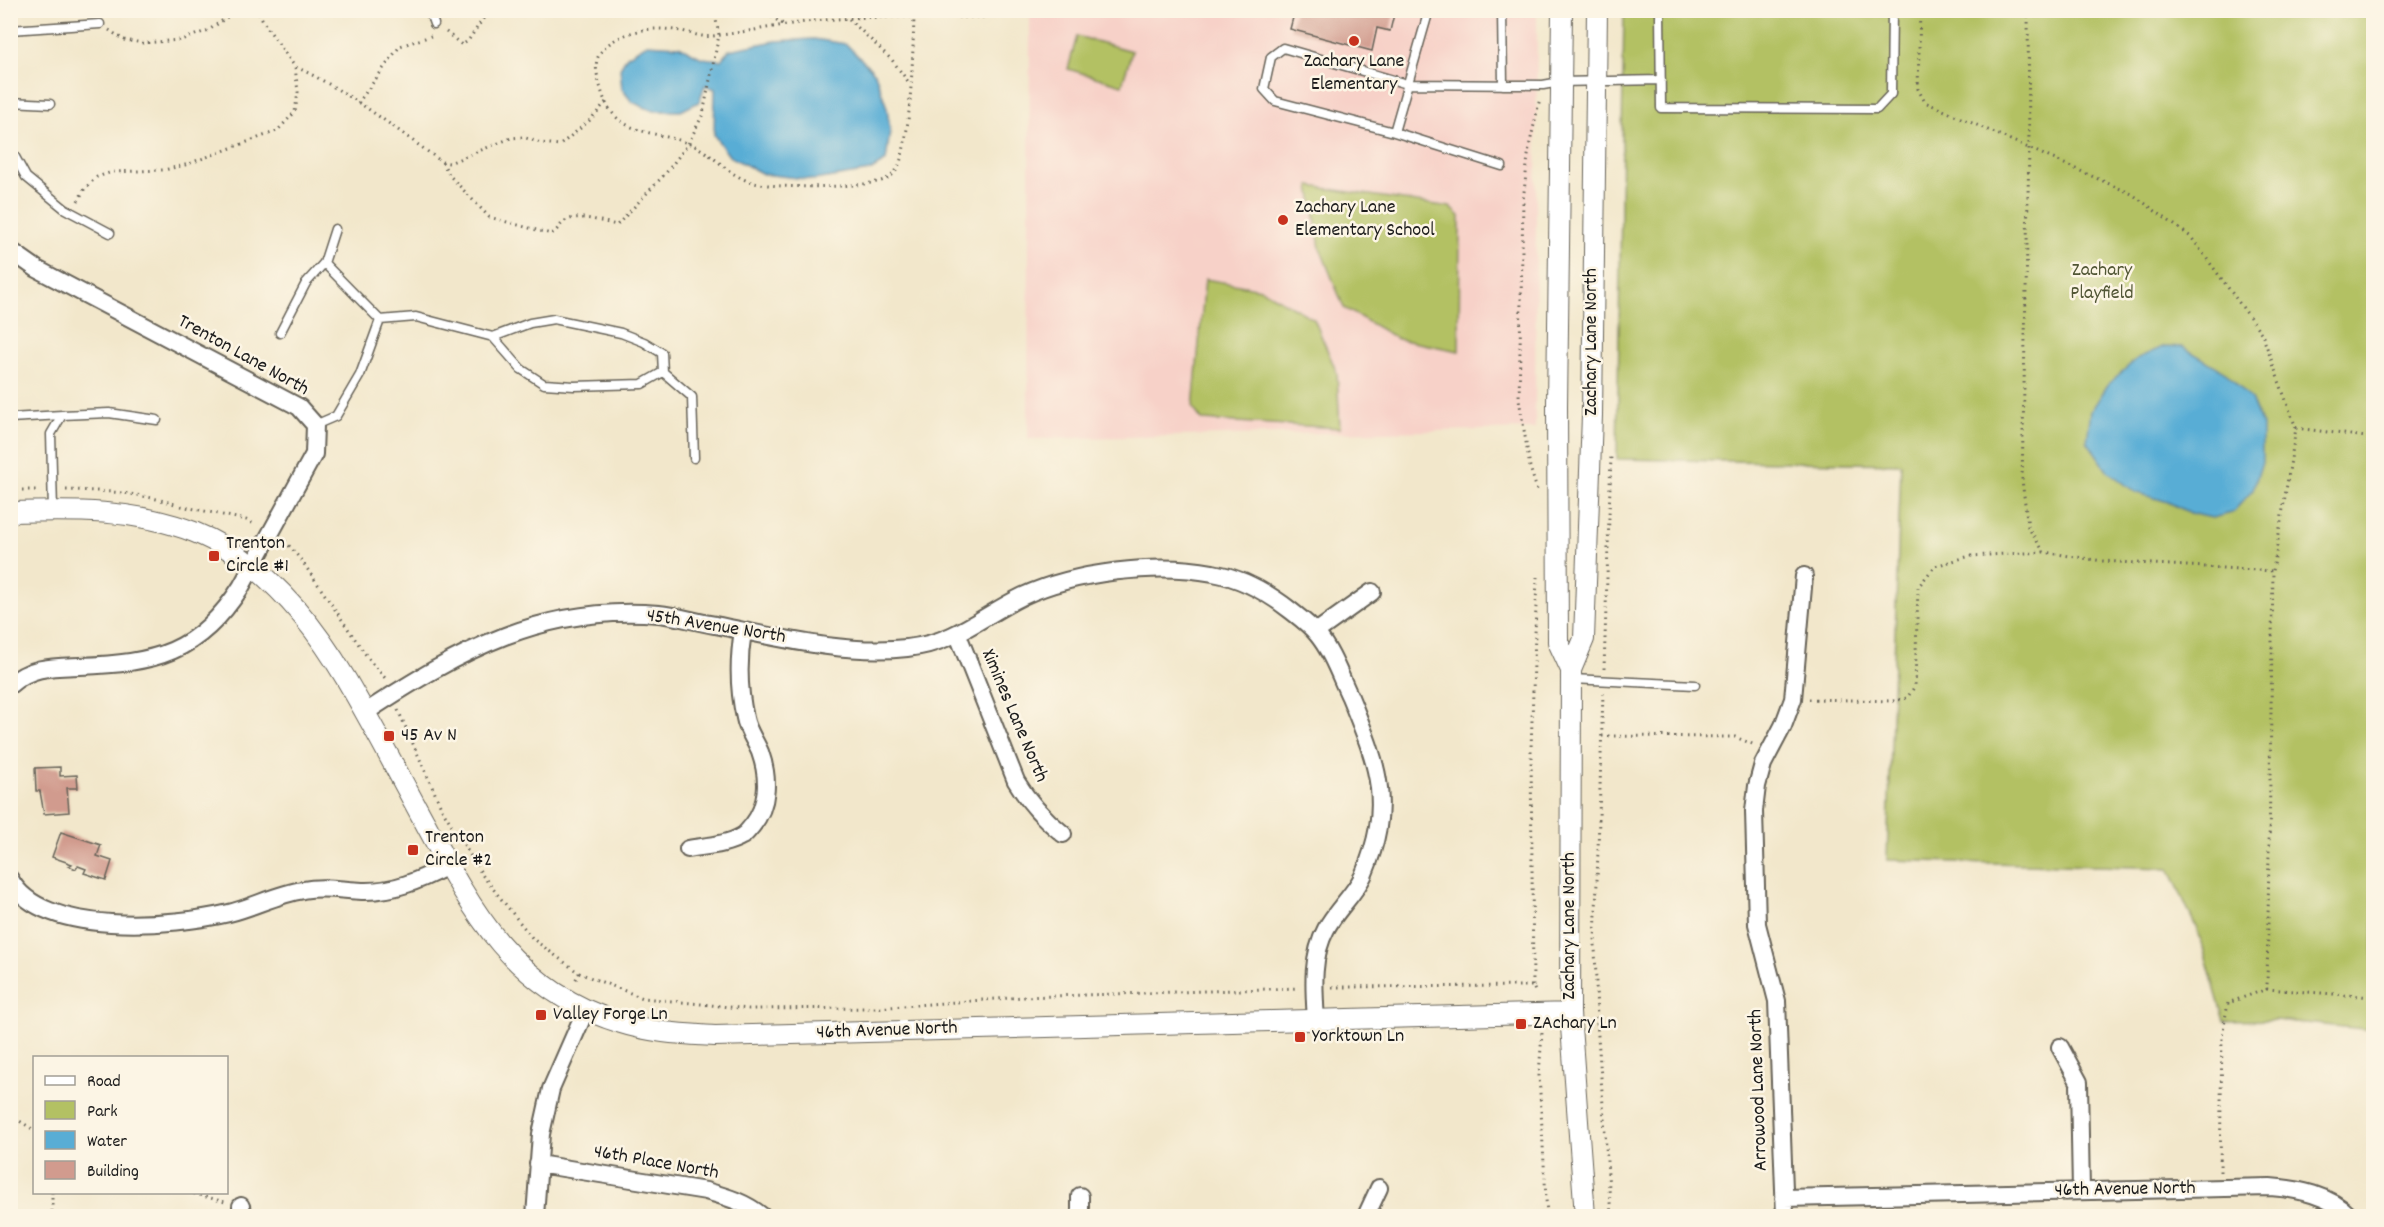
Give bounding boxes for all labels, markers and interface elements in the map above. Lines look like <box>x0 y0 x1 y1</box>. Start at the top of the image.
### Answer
marker: Zachary Lane Elementary <box>1347 34 1361 48</box>
place label: Zachary Lane Elementary <box>1304 48 1404 99</box>
place label: Zachary Lane Elementary School <box>1295 194 1435 245</box>
marker: Zachary Lane Elementary School <box>1276 213 1290 227</box>
park label: Zachary Playfield <box>2070 257 2134 308</box>
street label: Zachary Lane North <box>1578 268 1606 416</box>
street label: Trenton Lane North <box>172 308 314 404</box>
place label: Trenton Circle #1 <box>226 530 289 581</box>
marker: Trenton Circle #1 <box>207 549 221 563</box>
street label: 45th Avenue North <box>644 602 788 652</box>
street label: Ximines Lane North <box>973 645 1055 787</box>
place label: 45 Av N <box>401 722 457 750</box>
marker: 45 Av N <box>382 729 396 743</box>
place label: Trenton Circle #2 <box>425 824 492 875</box>
marker: Trenton Circle #2 <box>406 843 420 857</box>
street label: Zachary Lane North <box>1556 852 1584 1000</box>
place label: Valley Forge Ln <box>553 1001 668 1029</box>
marker: Valley Forge Ln <box>534 1008 548 1022</box>
street label: Arrowood Lane North <box>1742 1008 1776 1172</box>
place label: ZAchary Ln <box>1533 1010 1617 1038</box>
street label: 46th Avenue North <box>816 1015 958 1047</box>
marker: ZAchary Ln <box>1514 1017 1528 1031</box>
place label: Yorktown Ln <box>1312 1023 1404 1051</box>
marker: Yorktown Ln <box>1293 1030 1307 1044</box>
legend <box>33 1056 228 1194</box>
text: Road <box>87 1070 121 1095</box>
text: Park <box>87 1100 118 1125</box>
text: Water <box>87 1130 127 1155</box>
street label: 46th Place North <box>591 1138 721 1188</box>
text: Building <box>87 1160 139 1185</box>
street label: 46th Avenue North <box>2054 1175 2196 1205</box>

